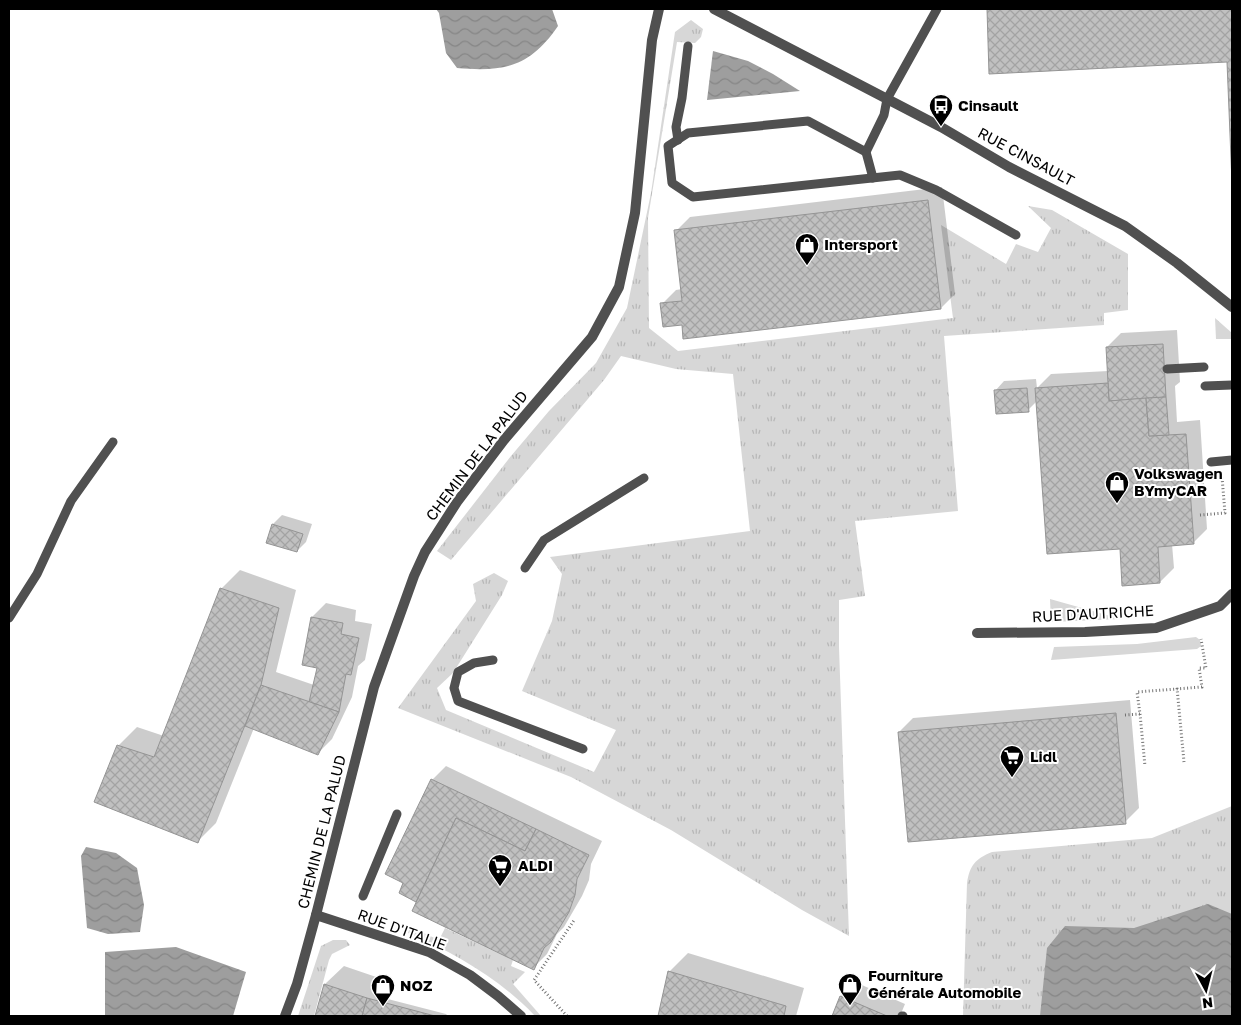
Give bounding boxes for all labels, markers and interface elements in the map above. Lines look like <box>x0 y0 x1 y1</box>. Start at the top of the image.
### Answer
bus stop icon: Cinsault <box>928 93 954 127</box>
place label: Cinsault <box>958 96 1019 114</box>
street label: RUE CINSAULT <box>975 123 1078 189</box>
shop icon: Intersport <box>794 232 820 266</box>
place label: Intersport <box>824 235 898 253</box>
street label: CHEMIN DE LA PALUD <box>421 387 531 524</box>
place label: Volkswagen BYmyCAR <box>1134 464 1223 499</box>
shop icon: Volkswagen BYmyCAR <box>1104 470 1130 504</box>
street label: RUE D'AUTRICHE <box>1032 601 1154 625</box>
supermarket icon: Lidl <box>999 744 1025 778</box>
place label: Lidl <box>1030 747 1057 765</box>
street label: CHEMIN DE LA PALUD <box>293 753 349 911</box>
supermarket icon: ALDI <box>487 853 513 887</box>
place label: ALDI <box>518 856 553 874</box>
street label: RUE D'ITALIE <box>356 905 449 953</box>
north arrow <box>1181 965 1231 1015</box>
place label: Fourniture Générale Automobile <box>868 966 1021 1001</box>
shop icon: Fourniture Générale Automobile <box>837 972 863 1006</box>
shop icon: NOZ <box>370 973 396 1007</box>
place label: NOZ <box>400 976 432 994</box>
text: N <box>1201 994 1214 1012</box>

